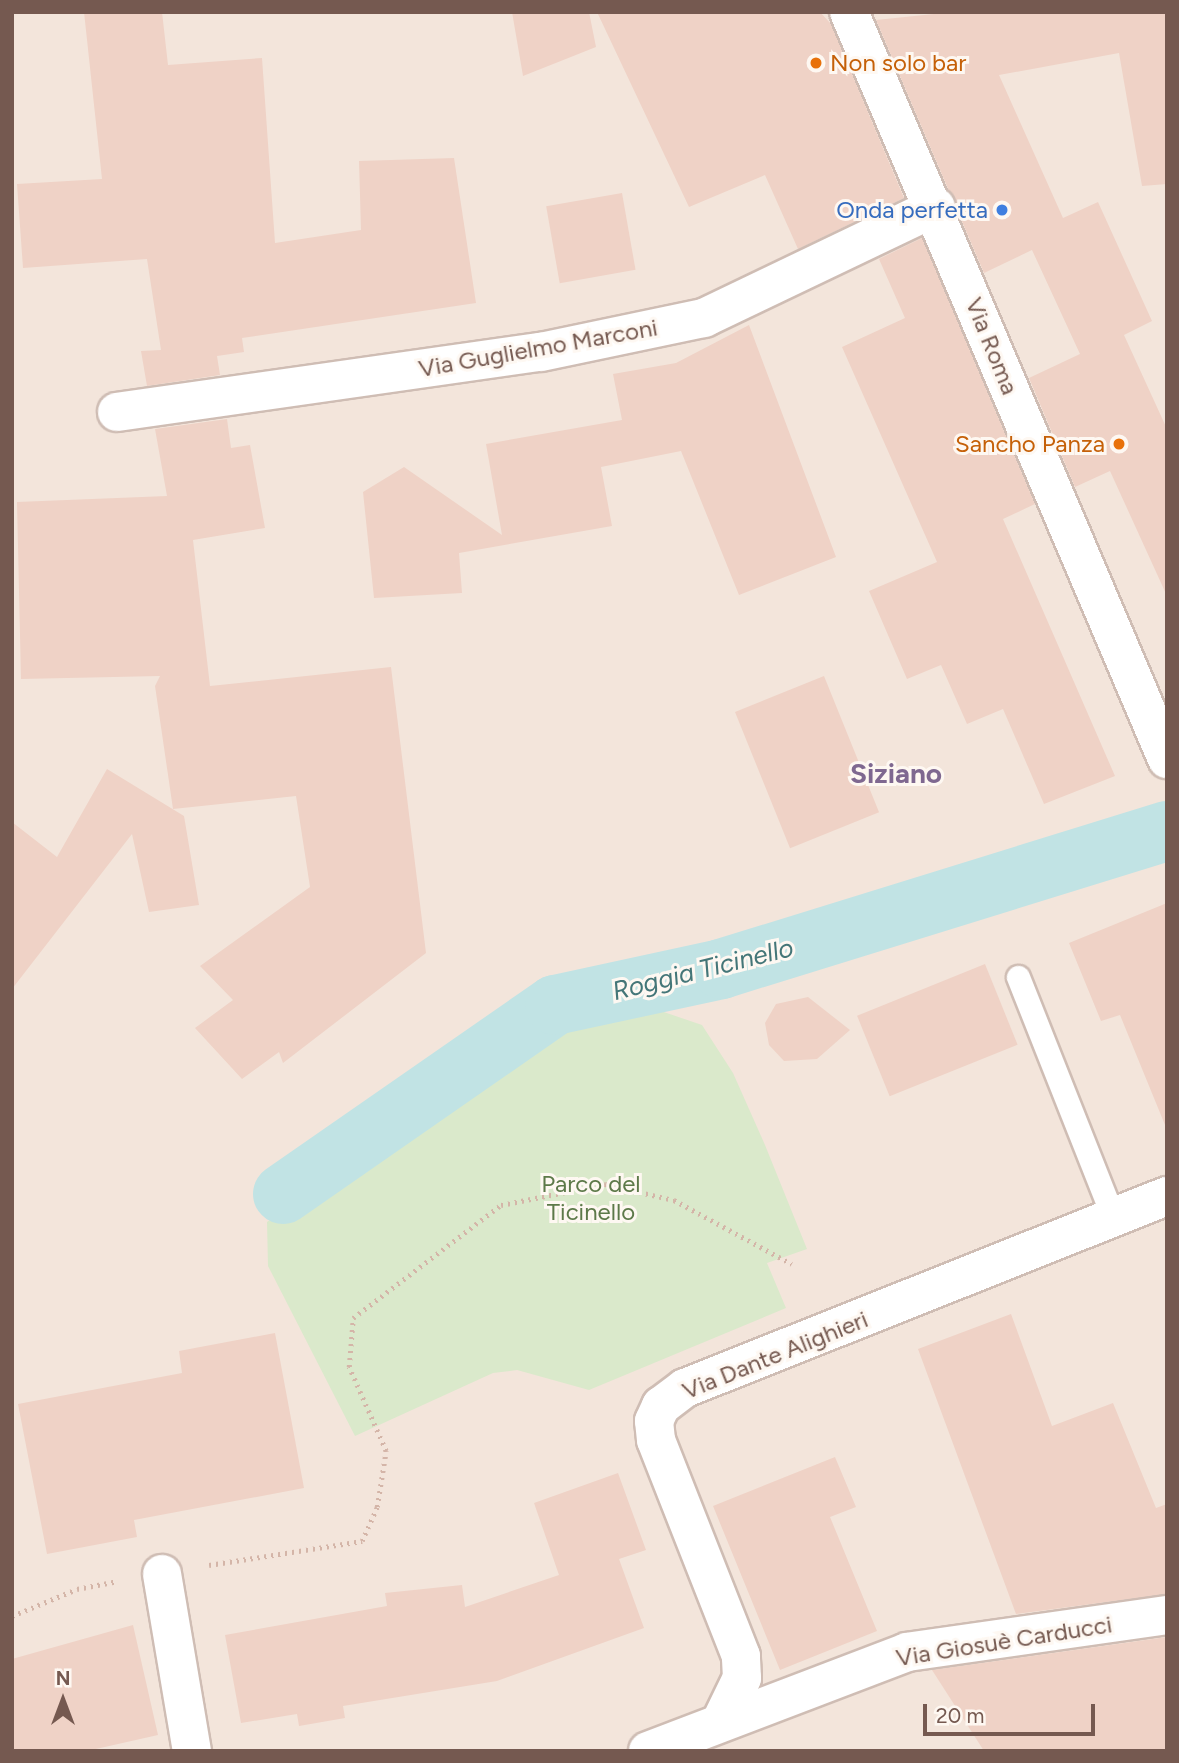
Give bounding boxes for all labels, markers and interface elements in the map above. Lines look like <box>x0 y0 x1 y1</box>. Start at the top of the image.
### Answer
place label: Non solo bar <box>830 49 966 77</box>
marker: Non solo bar <box>808 55 824 71</box>
place label: Onda perfetta <box>836 196 988 224</box>
marker: Onda perfetta <box>994 202 1010 218</box>
street label: Via Roma <box>960 293 1024 399</box>
street label: Via Guglielmo Marconi <box>416 313 660 383</box>
place label: Sancho Panza <box>955 430 1105 458</box>
marker: Sancho Panza <box>1111 436 1127 452</box>
district label: Siziano <box>850 756 942 790</box>
water label: Roggia Ticinello <box>609 932 797 1008</box>
park label: Parco del Ticinello <box>541 1170 641 1226</box>
street label: Via Dante Alighieri <box>678 1305 872 1405</box>
street label: Via Giosuè Carducci <box>894 1610 1114 1672</box>
north arrow <box>28 1665 98 1735</box>
text: N <box>56 1667 70 1690</box>
scale bar <box>927 1690 1098 1734</box>
text: 20 m <box>936 1703 984 1728</box>

